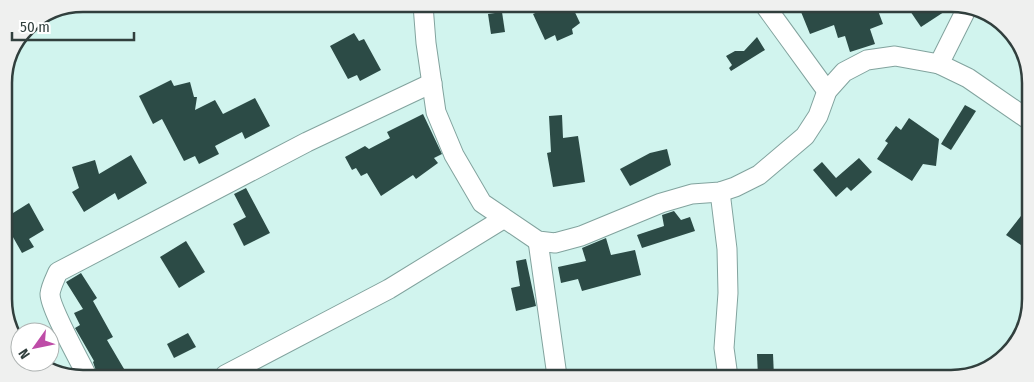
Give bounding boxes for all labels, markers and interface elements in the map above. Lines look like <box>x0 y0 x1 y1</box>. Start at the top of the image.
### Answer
scale bar <box>12 10 135 42</box>
text: 50 m <box>20 18 50 36</box>
north arrow <box>10 322 60 372</box>
text: N <box>15 346 34 362</box>

